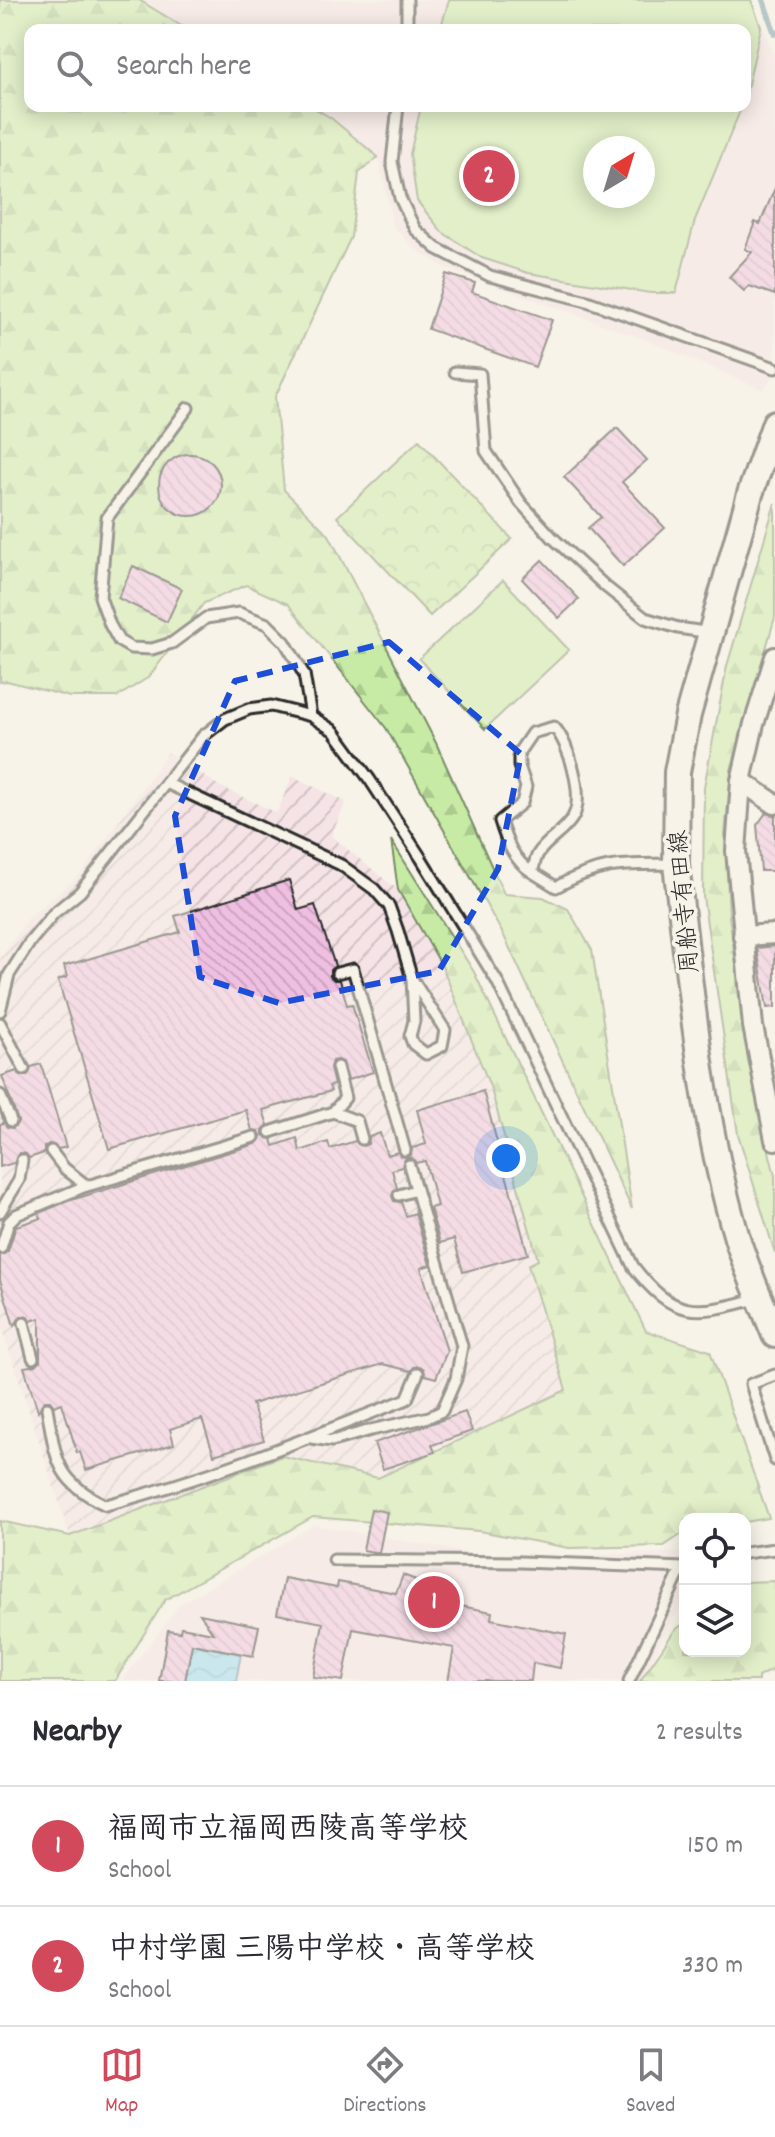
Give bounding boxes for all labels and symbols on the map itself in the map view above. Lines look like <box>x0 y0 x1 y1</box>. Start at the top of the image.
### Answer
north arrow <box>583 136 655 208</box>
pin: 2 <box>463 146 515 206</box>
street label: 周船寺有田線 <box>663 829 709 975</box>
your location <box>486 1138 526 1178</box>
pin: 1 <box>408 1572 460 1632</box>

